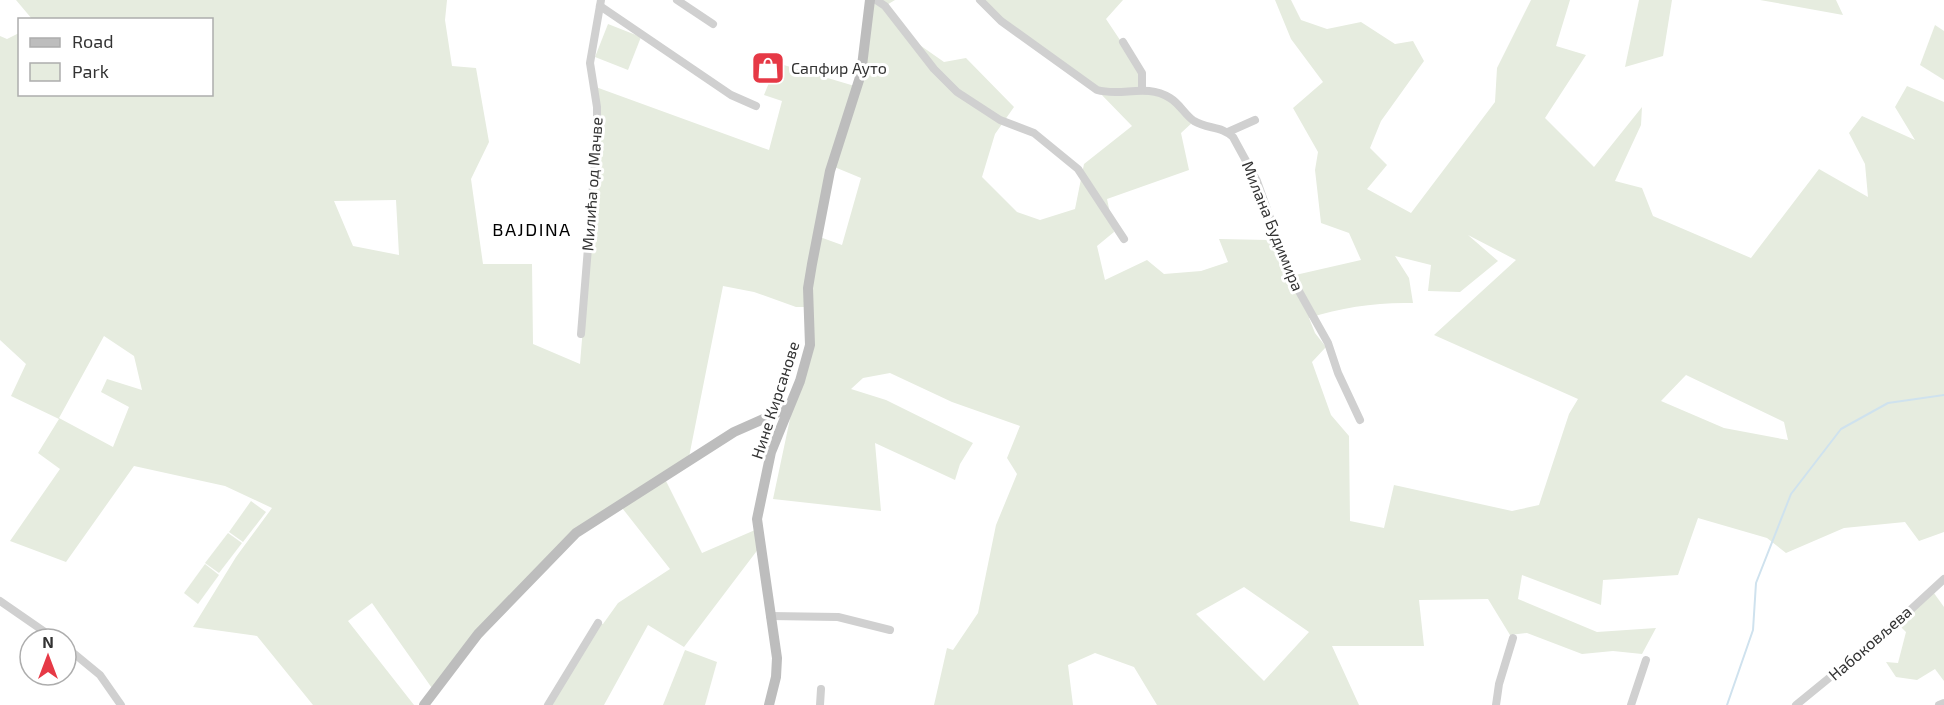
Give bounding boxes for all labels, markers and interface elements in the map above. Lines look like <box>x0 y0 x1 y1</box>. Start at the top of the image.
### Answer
legend <box>18 18 213 96</box>
text: Road <box>72 30 113 52</box>
shop icon: Сапфир Ауто <box>750 50 786 86</box>
place label: Сапфир Ауто <box>791 58 887 78</box>
text: Park <box>72 60 109 82</box>
street label: Милића од Мачве <box>577 116 606 252</box>
street label: Милана Будимира <box>1238 158 1308 294</box>
district label: BAJDINA <box>492 218 572 240</box>
street label: Нине Кирсанове <box>747 339 802 461</box>
street label: Набоковљева <box>1824 601 1915 684</box>
north arrow <box>18 627 78 687</box>
text: N <box>42 632 54 651</box>

